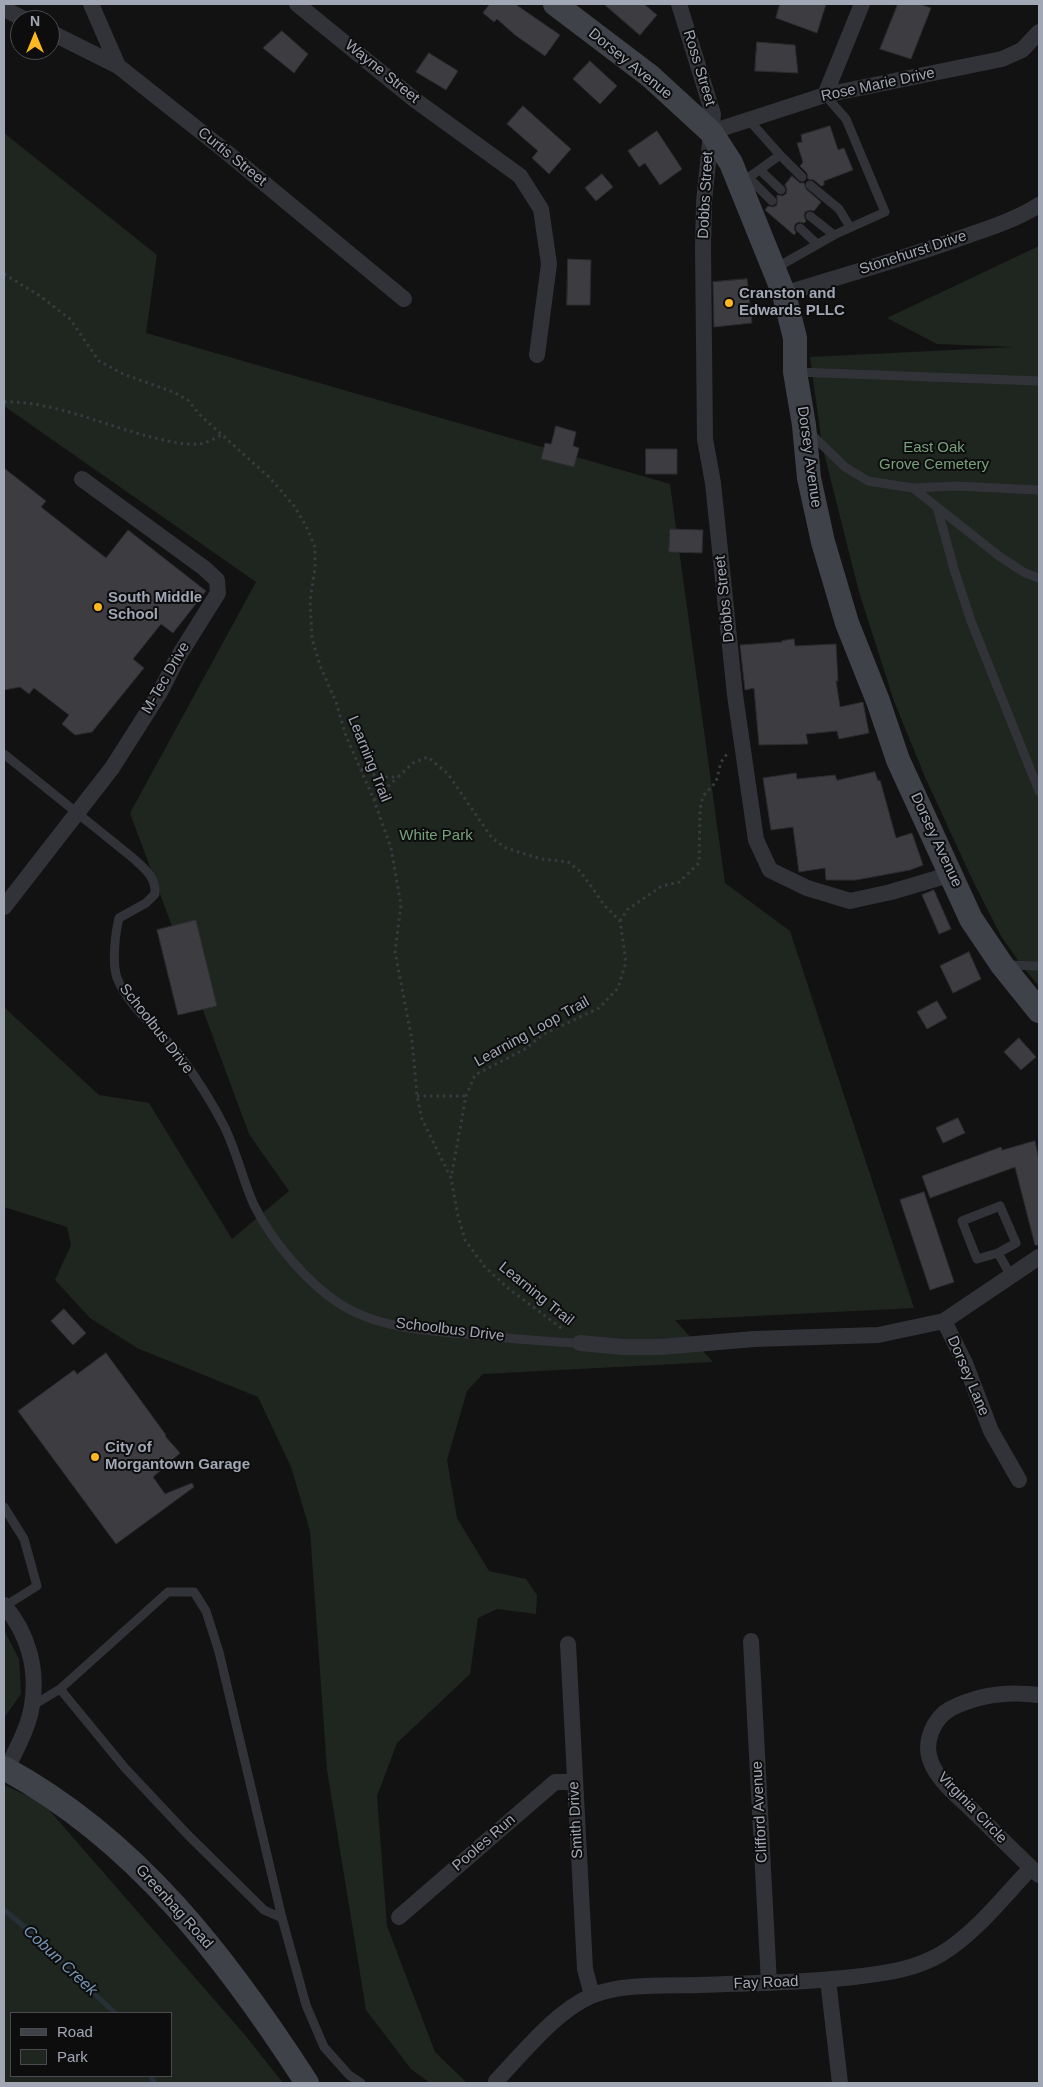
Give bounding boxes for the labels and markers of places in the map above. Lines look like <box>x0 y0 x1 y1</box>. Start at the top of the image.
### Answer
place label: Cranston and Edwards PLLC <box>739 285 845 320</box>
marker: Cranston and Edwards PLLC <box>723 297 735 309</box>
place label: South Middle School <box>108 589 202 624</box>
marker: South Middle School <box>92 601 104 613</box>
place label: City of Morgantown Garage <box>105 1439 250 1474</box>
marker: City of Morgantown Garage <box>89 1451 101 1463</box>

